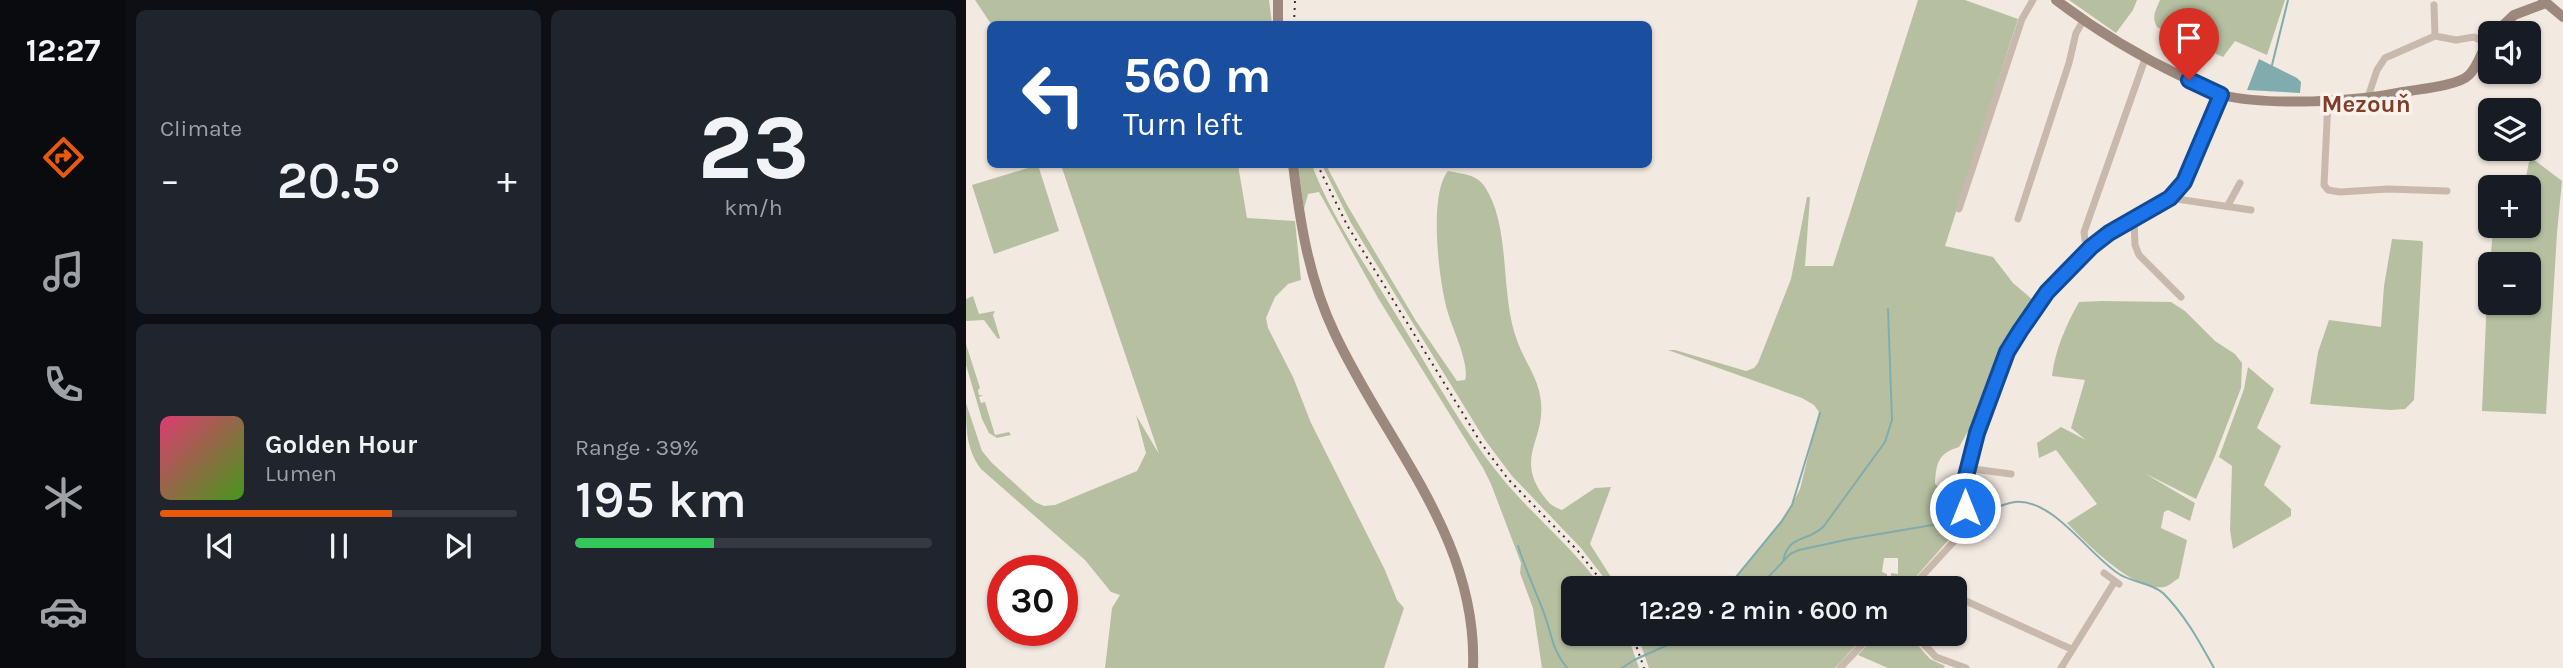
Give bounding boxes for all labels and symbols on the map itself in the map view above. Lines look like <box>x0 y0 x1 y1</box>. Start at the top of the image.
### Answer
pin <box>2159 8 2219 80</box>
district label: Mezouň <box>2321 90 2411 118</box>
position arrow <box>1928 471 2002 545</box>
speed limit sign: 30 <box>987 555 1078 646</box>

